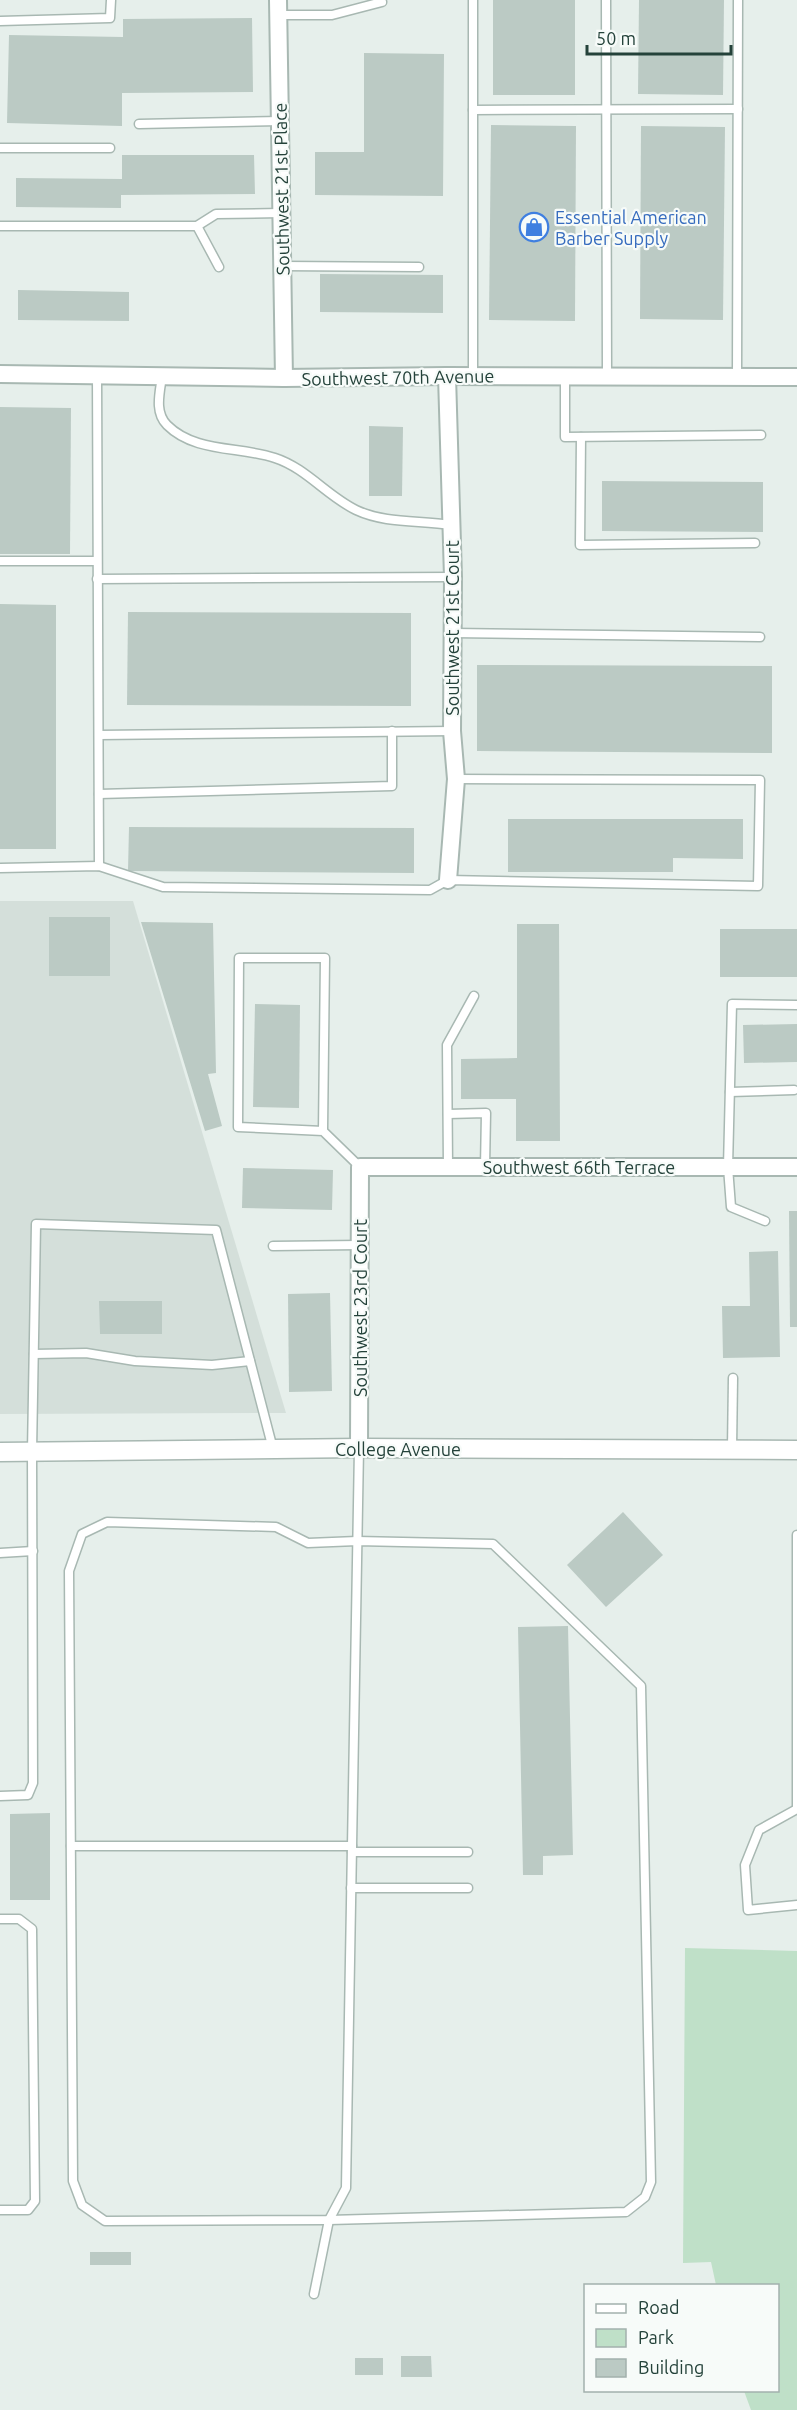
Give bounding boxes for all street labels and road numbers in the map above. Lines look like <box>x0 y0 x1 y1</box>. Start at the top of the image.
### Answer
street label: Southwest 21st Place <box>269 102 293 276</box>
street label: Southwest 70th Avenue <box>301 365 495 389</box>
street label: Southwest 21st Court <box>442 540 462 716</box>
street label: Southwest 66th Terrace <box>483 1157 675 1177</box>
street label: Southwest 23rd Court <box>350 1219 370 1397</box>
street label: College Avenue <box>335 1439 461 1459</box>

